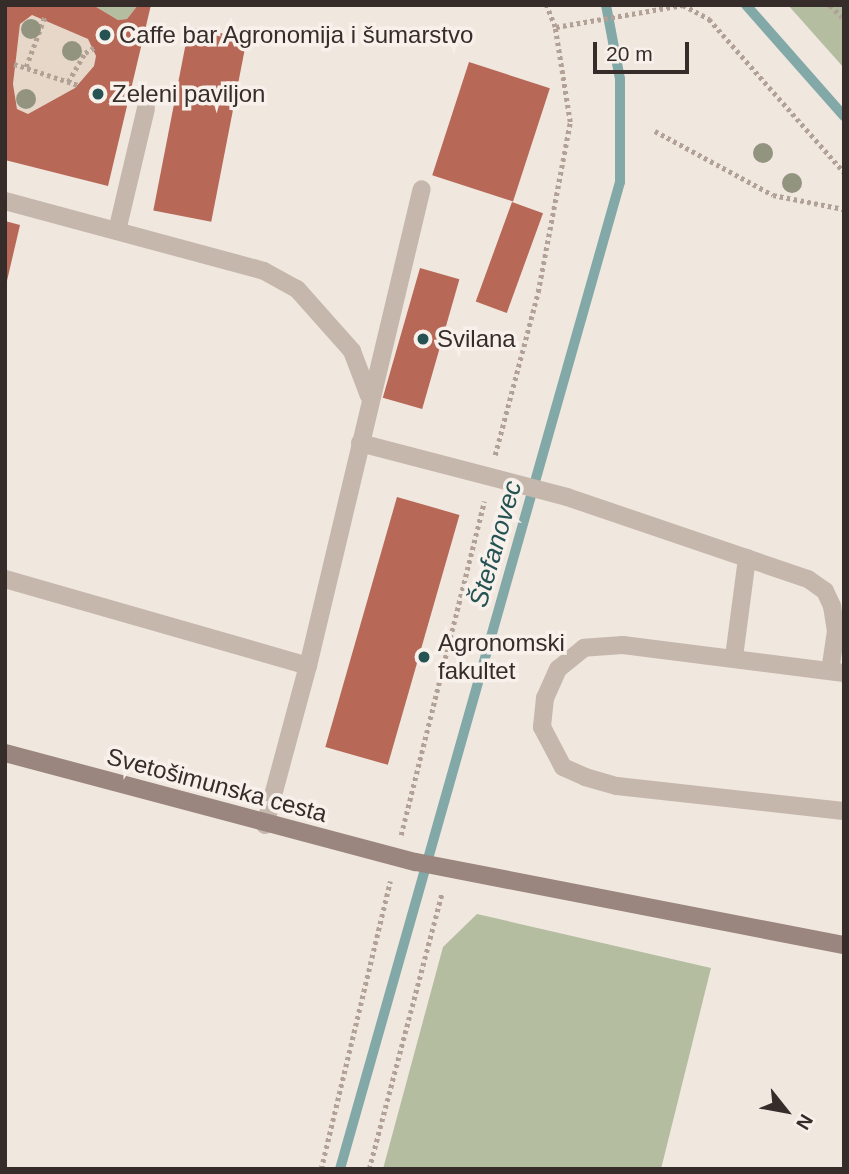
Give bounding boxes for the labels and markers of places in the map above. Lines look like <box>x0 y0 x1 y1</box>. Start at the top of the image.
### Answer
place label: Caffe bar Agronomija i šumarstvo <box>119 21 475 49</box>
marker: Caffe bar Agronomija i šumarstvo <box>97 27 113 43</box>
place label: Zeleni paviljon <box>112 80 265 108</box>
marker: Zeleni paviljon <box>90 86 106 102</box>
place label: Svilana <box>437 325 516 353</box>
marker: Svilana <box>415 331 431 347</box>
place label: Agronomski fakultet <box>438 629 565 685</box>
marker: Agronomski fakultet <box>416 649 432 665</box>

